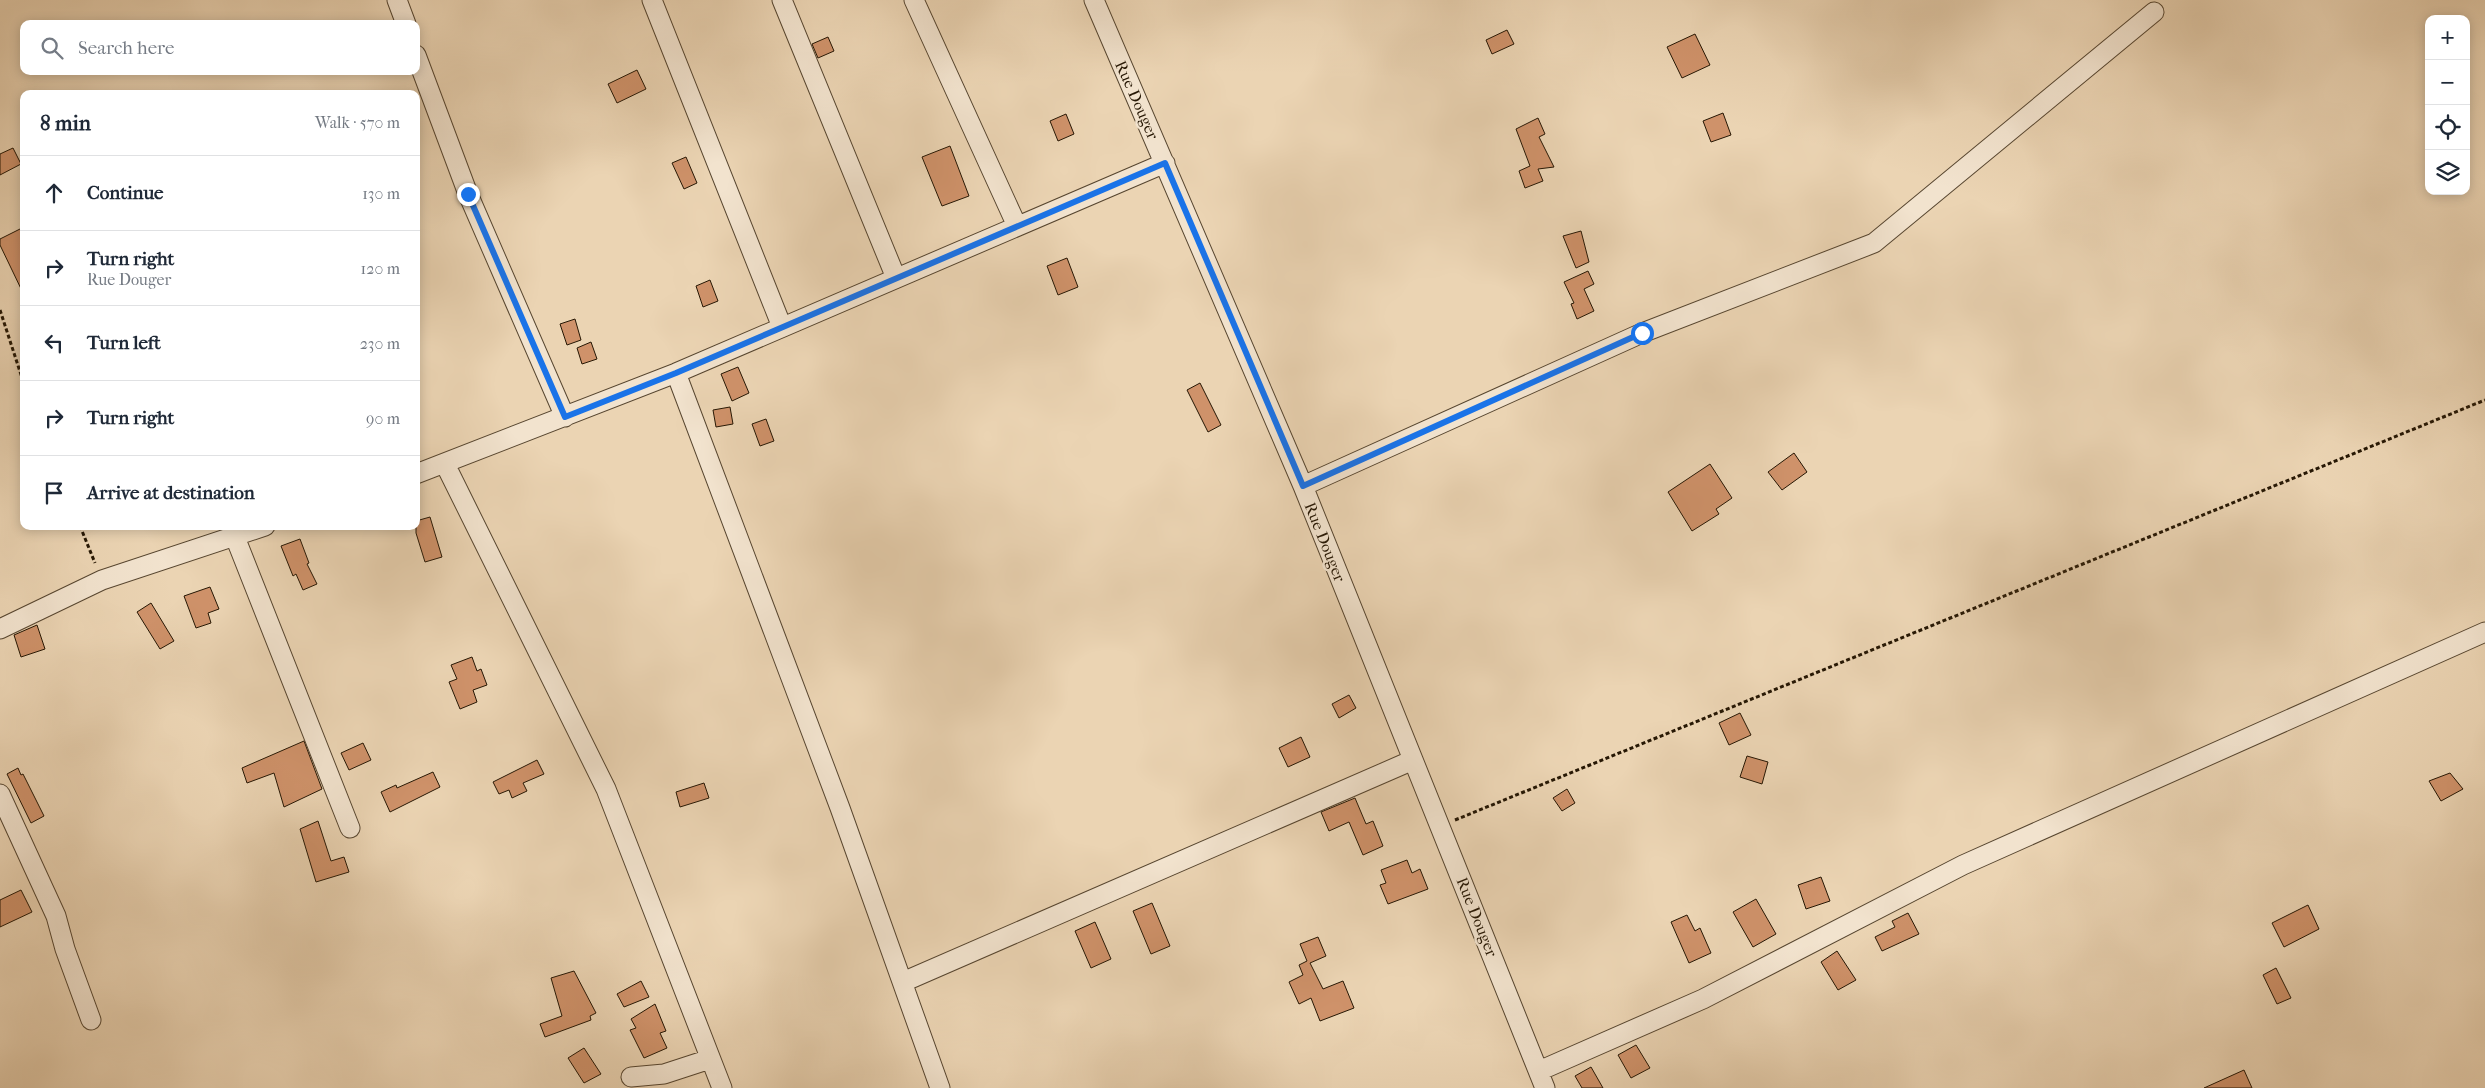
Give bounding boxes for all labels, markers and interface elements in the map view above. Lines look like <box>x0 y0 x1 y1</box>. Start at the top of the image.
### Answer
map controls <box>2425 15 2470 195</box>
button: + <box>2425 15 2470 60</box>
search box <box>20 20 420 75</box>
icon: search <box>38 34 66 62</box>
text: Search here <box>78 37 174 59</box>
street label: Rue Douger <box>1111 58 1163 142</box>
button: − <box>2425 60 2470 105</box>
button: locate <box>2425 105 2470 150</box>
text: 8 min <box>40 111 91 135</box>
text: Walk · 570 m <box>315 113 400 132</box>
button: layers <box>2425 150 2470 195</box>
icon: ahead <box>40 179 68 207</box>
text: Continue <box>87 182 163 204</box>
route end <box>457 183 480 206</box>
text: 130 m <box>362 184 400 203</box>
text: Turn right <box>87 248 174 270</box>
icon: right <box>40 254 68 282</box>
text: 120 m <box>361 259 400 278</box>
text: Rue Douger <box>87 270 171 289</box>
route start <box>1631 322 1654 345</box>
icon: left <box>40 329 68 357</box>
text: Turn left <box>87 332 161 354</box>
text: 230 m <box>360 334 400 353</box>
icon: right <box>40 404 68 432</box>
text: Turn right <box>87 407 174 429</box>
text: 90 m <box>366 409 400 428</box>
icon: arrive <box>40 479 68 507</box>
text: Arrive at destination <box>87 482 255 504</box>
street label: Rue Douger <box>1300 499 1350 585</box>
street label: Rue Douger <box>1452 874 1502 960</box>

